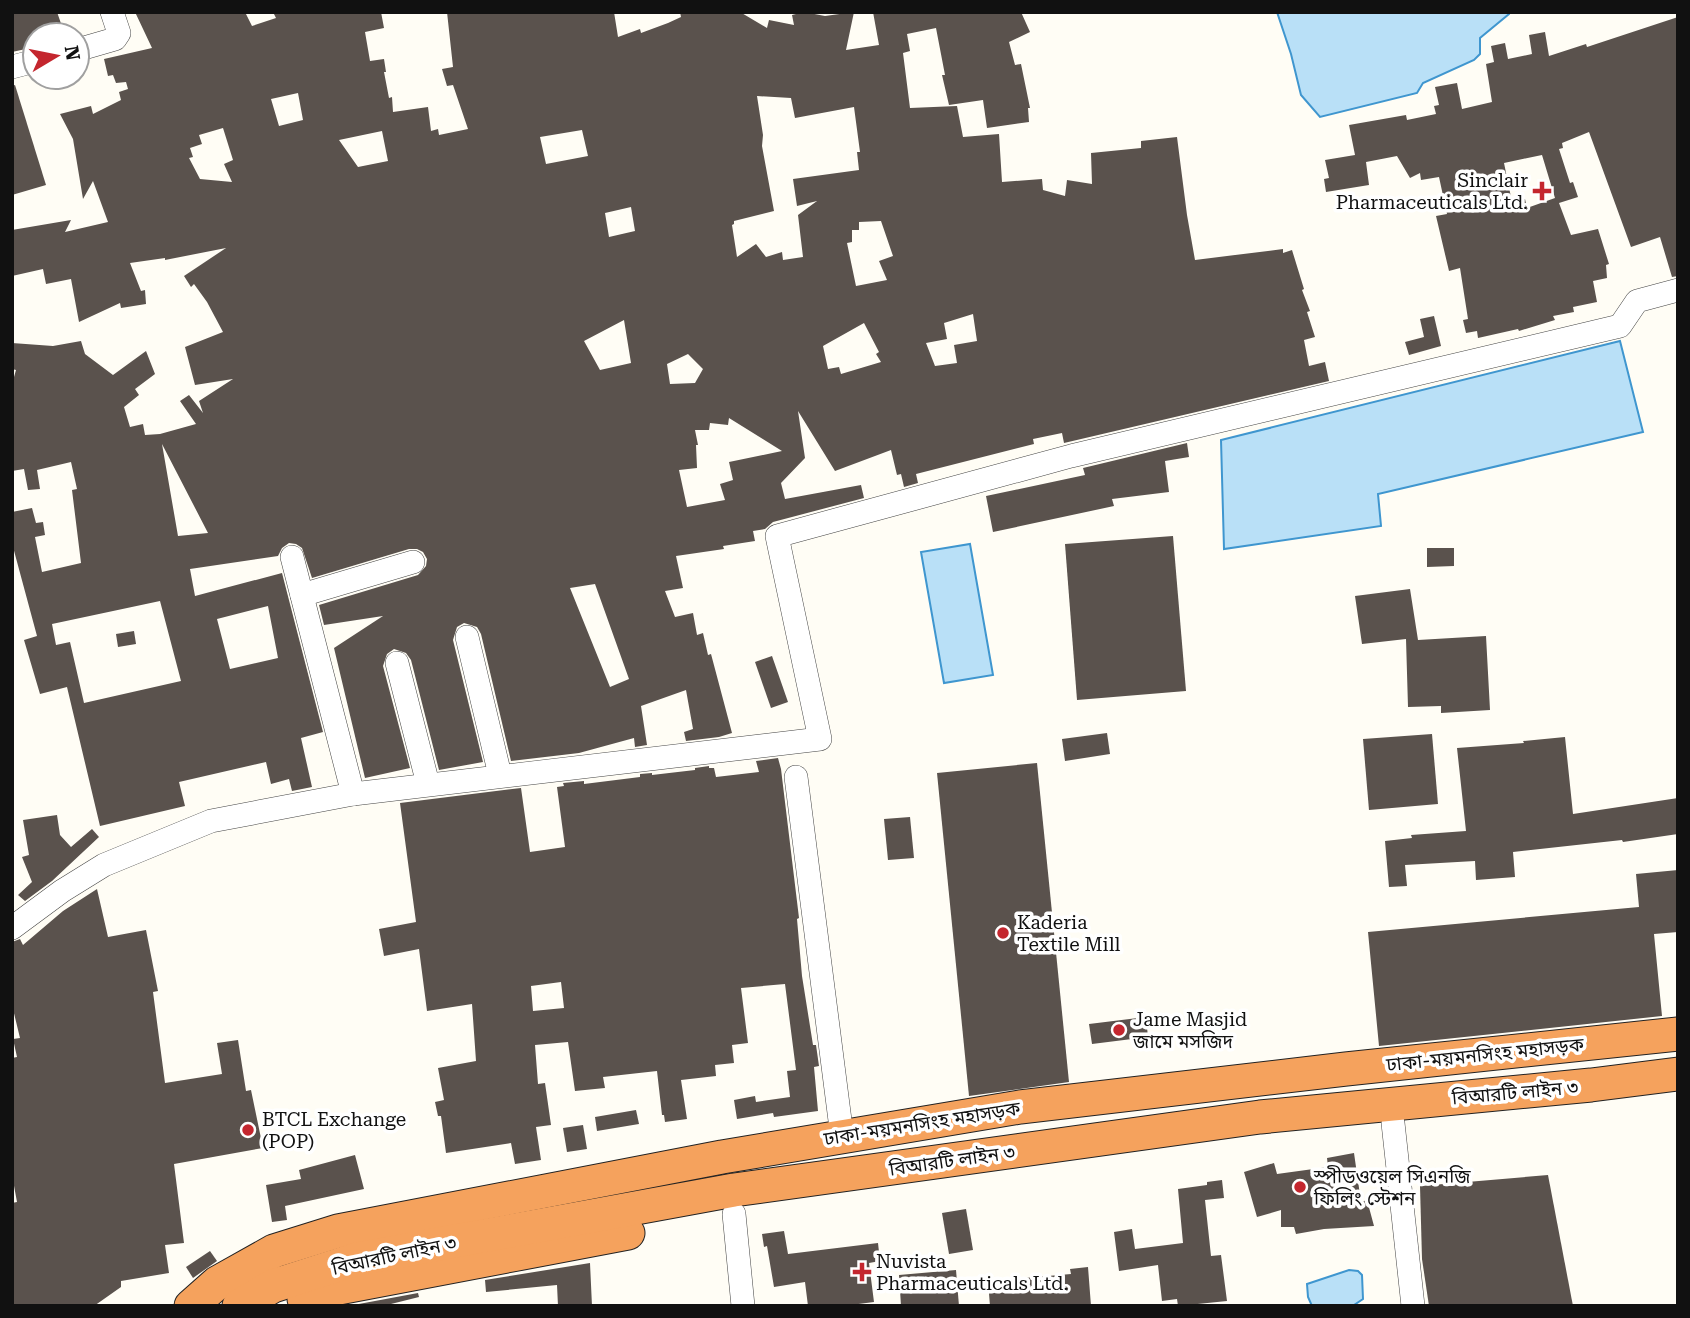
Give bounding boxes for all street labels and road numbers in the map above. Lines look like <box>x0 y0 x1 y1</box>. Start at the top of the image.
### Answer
street label: ঢাকা-ময়মনসিংহ মহাসড়ক <box>1384 1033 1586 1076</box>
street label: বিআরটি লাইন ৩ <box>1450 1076 1579 1110</box>
street label: ঢাকা-ময়মনসিংহ মহাসড়ক <box>821 1097 1023 1151</box>
street label: বিআরটি লাইন ৩ <box>887 1140 1016 1181</box>
street label: বিআরটি লাইন ৩ <box>329 1231 458 1280</box>

